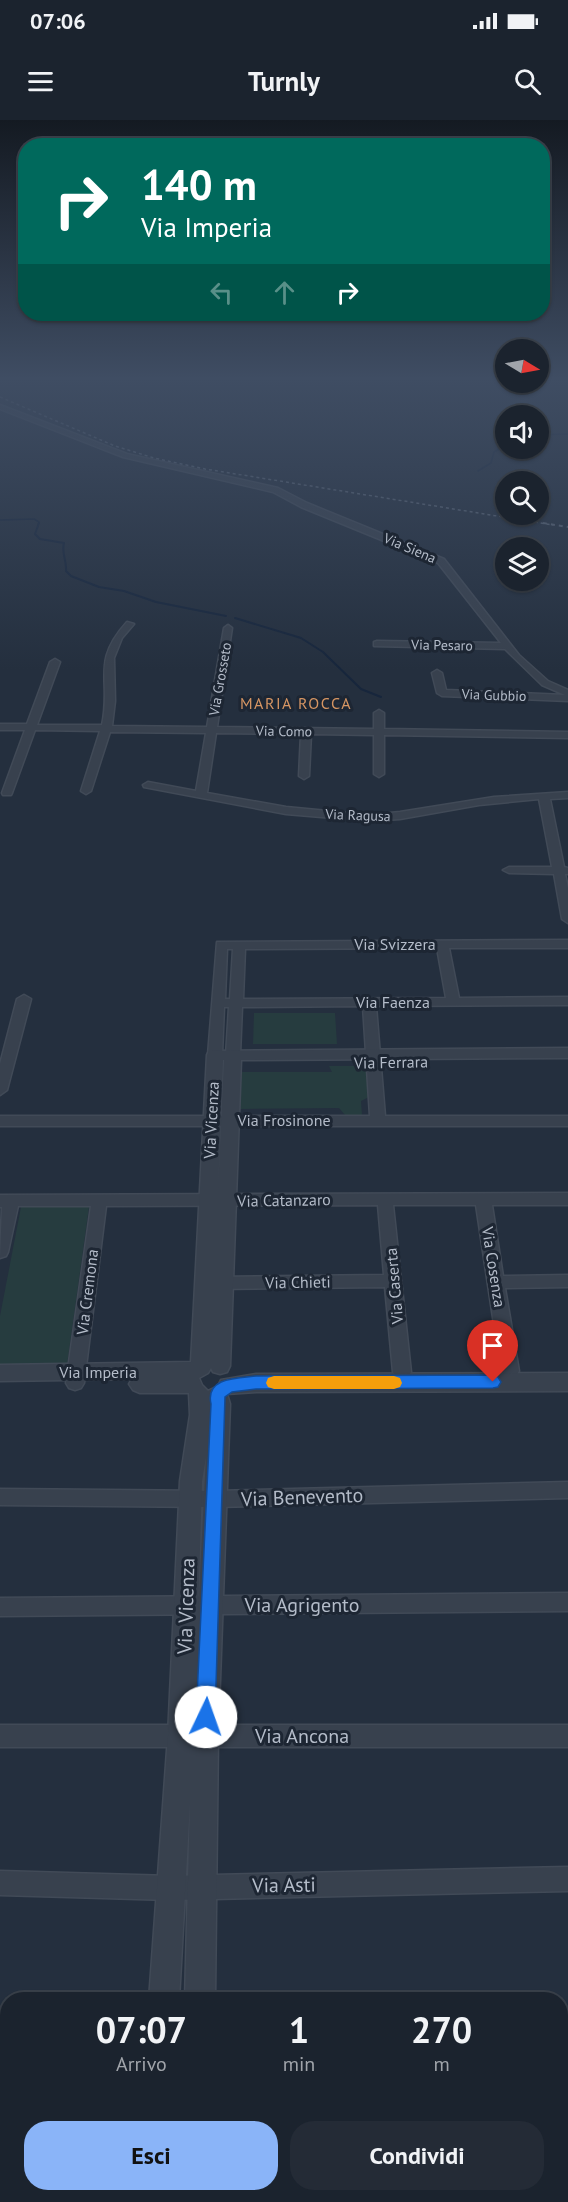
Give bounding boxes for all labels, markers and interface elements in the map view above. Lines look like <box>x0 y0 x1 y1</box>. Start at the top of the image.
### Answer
text: 07:06 <box>30 7 86 35</box>
text: Turnly <box>248 64 320 98</box>
icon: menu <box>24 65 57 98</box>
icon: search <box>511 65 544 98</box>
text: 140 m <box>141 157 257 212</box>
icon: right <box>42 162 120 240</box>
text: Via Imperia <box>141 210 272 244</box>
icon: left <box>205 276 238 309</box>
icon: ahead <box>268 276 301 309</box>
icon: right <box>331 276 364 309</box>
north arrow <box>495 339 549 393</box>
map controls <box>495 339 549 591</box>
button: sound <box>495 405 549 459</box>
button: search <box>495 471 549 525</box>
street label: Via Siena <box>380 529 439 567</box>
button: layers <box>495 537 549 591</box>
street label: Via Pesaro <box>410 635 473 655</box>
street label: Via Grosseto <box>205 641 235 718</box>
street label: Via Gubbio <box>460 685 527 705</box>
district label: MARIA ROCCA <box>240 693 352 713</box>
street label: Via Como <box>255 721 312 740</box>
street label: Via Ragusa <box>324 805 391 825</box>
street label: Via Svizzera <box>353 934 436 954</box>
street label: Via Faenza <box>355 992 430 1012</box>
street label: Via Ferrara <box>353 1051 428 1073</box>
street label: Via Vicenza <box>199 1081 223 1160</box>
street label: Via Frosinone <box>236 1110 331 1130</box>
street label: Via Catanzaro <box>236 1189 331 1211</box>
street label: Via Cosenza <box>478 1224 510 1309</box>
street label: Via Caserta <box>381 1247 407 1326</box>
street label: Via Cremona <box>72 1248 102 1337</box>
street label: Via Chieti <box>264 1271 331 1293</box>
pin <box>467 1320 518 1382</box>
icon: arrive <box>476 1329 509 1362</box>
street label: Via Imperia <box>58 1362 137 1382</box>
street label: Via Benevento <box>239 1482 364 1512</box>
street label: Via Vicenza <box>171 1557 201 1656</box>
street label: Via Agrigento <box>244 1592 359 1618</box>
position arrow <box>174 1685 238 1749</box>
street label: Via Ancona <box>254 1723 349 1749</box>
street label: Via Asti <box>251 1871 316 1899</box>
text: 07:07 <box>96 2006 187 2053</box>
text: 1 <box>289 2006 309 2053</box>
text: 270 <box>411 2006 472 2053</box>
text: Arrivo <box>116 2051 167 2077</box>
text: min <box>283 2051 315 2077</box>
text: m <box>434 2051 450 2077</box>
button: Esci <box>24 2121 278 2190</box>
button: Condividi <box>290 2121 544 2190</box>

